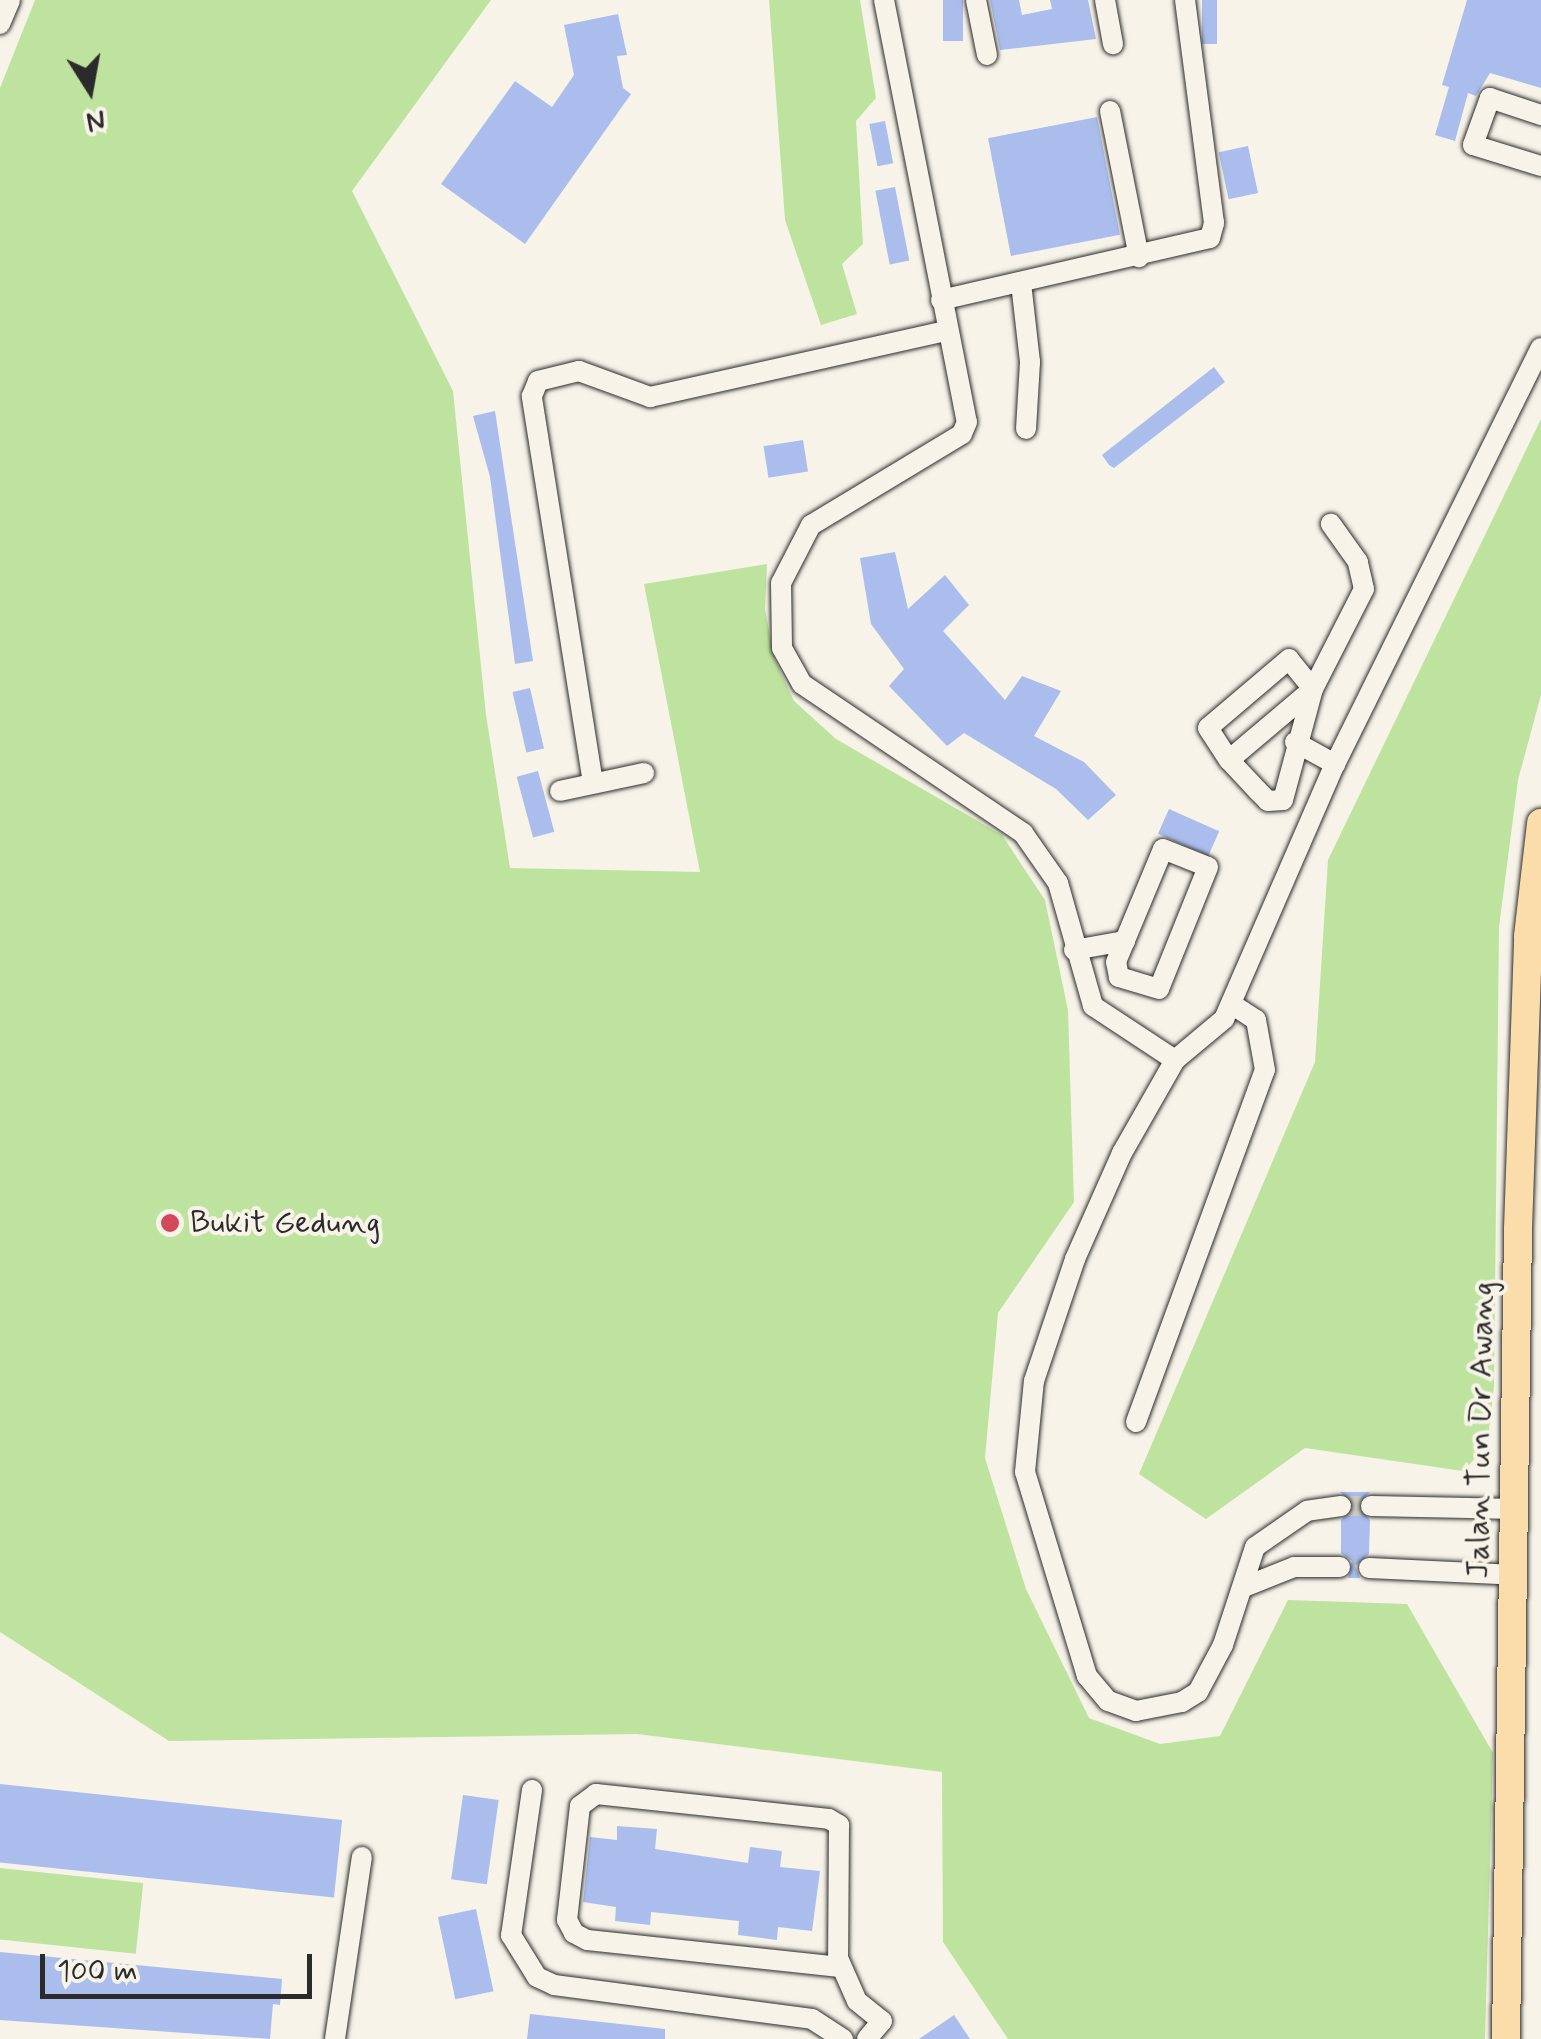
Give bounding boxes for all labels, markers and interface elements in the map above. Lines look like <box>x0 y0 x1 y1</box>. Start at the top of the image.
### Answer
north arrow <box>40 40 140 140</box>
text: N <box>83 100 109 140</box>
place label: Bukit Gedung <box>190 1204 378 1242</box>
marker: Bukit Gedung <box>159 1212 181 1234</box>
street label: Jalan Tun Dr Awang <box>1459 1288 1503 1572</box>
scale bar <box>45 1934 318 1996</box>
text: 100 m <box>57 1952 138 1991</box>

